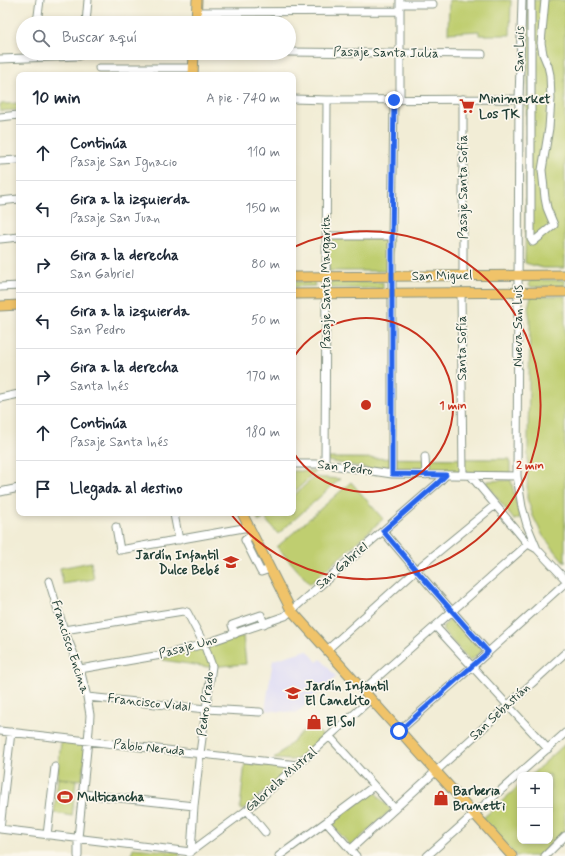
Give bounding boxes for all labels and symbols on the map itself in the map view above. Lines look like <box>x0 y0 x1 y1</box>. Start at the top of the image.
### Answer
street label: San Luis <box>511 26 529 72</box>
street label: Pasaje Santa Julia <box>333 44 439 62</box>
route end <box>385 91 403 109</box>
place label: Minimarket Los TK <box>479 91 551 123</box>
supermarket icon: Minimarket Los TK <box>458 97 476 115</box>
street label: Pasaje Santa Sofía <box>455 134 472 239</box>
street label: Pasaje Santa Margarita <box>318 214 336 349</box>
street label: San Miguel <box>411 267 473 285</box>
street label: Nueva San Luis <box>510 285 527 367</box>
street label: Santa Sofía <box>454 315 471 381</box>
centre of rings <box>359 398 373 412</box>
text: 1 min <box>439 398 467 414</box>
street label: San Pedro <box>316 456 374 480</box>
text: 2 min <box>516 458 544 474</box>
street label: San Gabriel <box>312 538 372 593</box>
place label: Jardín Infantil Dulce Bebé <box>135 547 219 579</box>
school or university icon: Jardín Infantil Dulce Bebé <box>222 553 240 571</box>
street label: Francisco Encina <box>47 598 93 696</box>
street label: Pasaje Uno <box>157 631 219 663</box>
street label: Pedro Prado <box>194 671 218 737</box>
place label: Jardín Infantil El Canelito <box>305 678 389 710</box>
street label: San Sebastián <box>466 680 534 744</box>
school or university icon: Jardín Infantil El Canelito <box>284 684 302 702</box>
street label: Francisco Vidal <box>107 690 192 716</box>
shop icon: El Sol <box>305 713 323 731</box>
place label: El Sol <box>326 714 355 731</box>
route start <box>390 722 408 740</box>
street label: Pablo Neruda <box>112 736 186 760</box>
street label: Gabriela Mistral <box>241 744 321 816</box>
place label: Barberia Brunetti <box>453 783 505 815</box>
sports icon: Multicancha <box>56 788 74 806</box>
place label: Multicancha <box>77 789 145 806</box>
shop icon: Barberia Brunetti <box>432 789 450 807</box>

